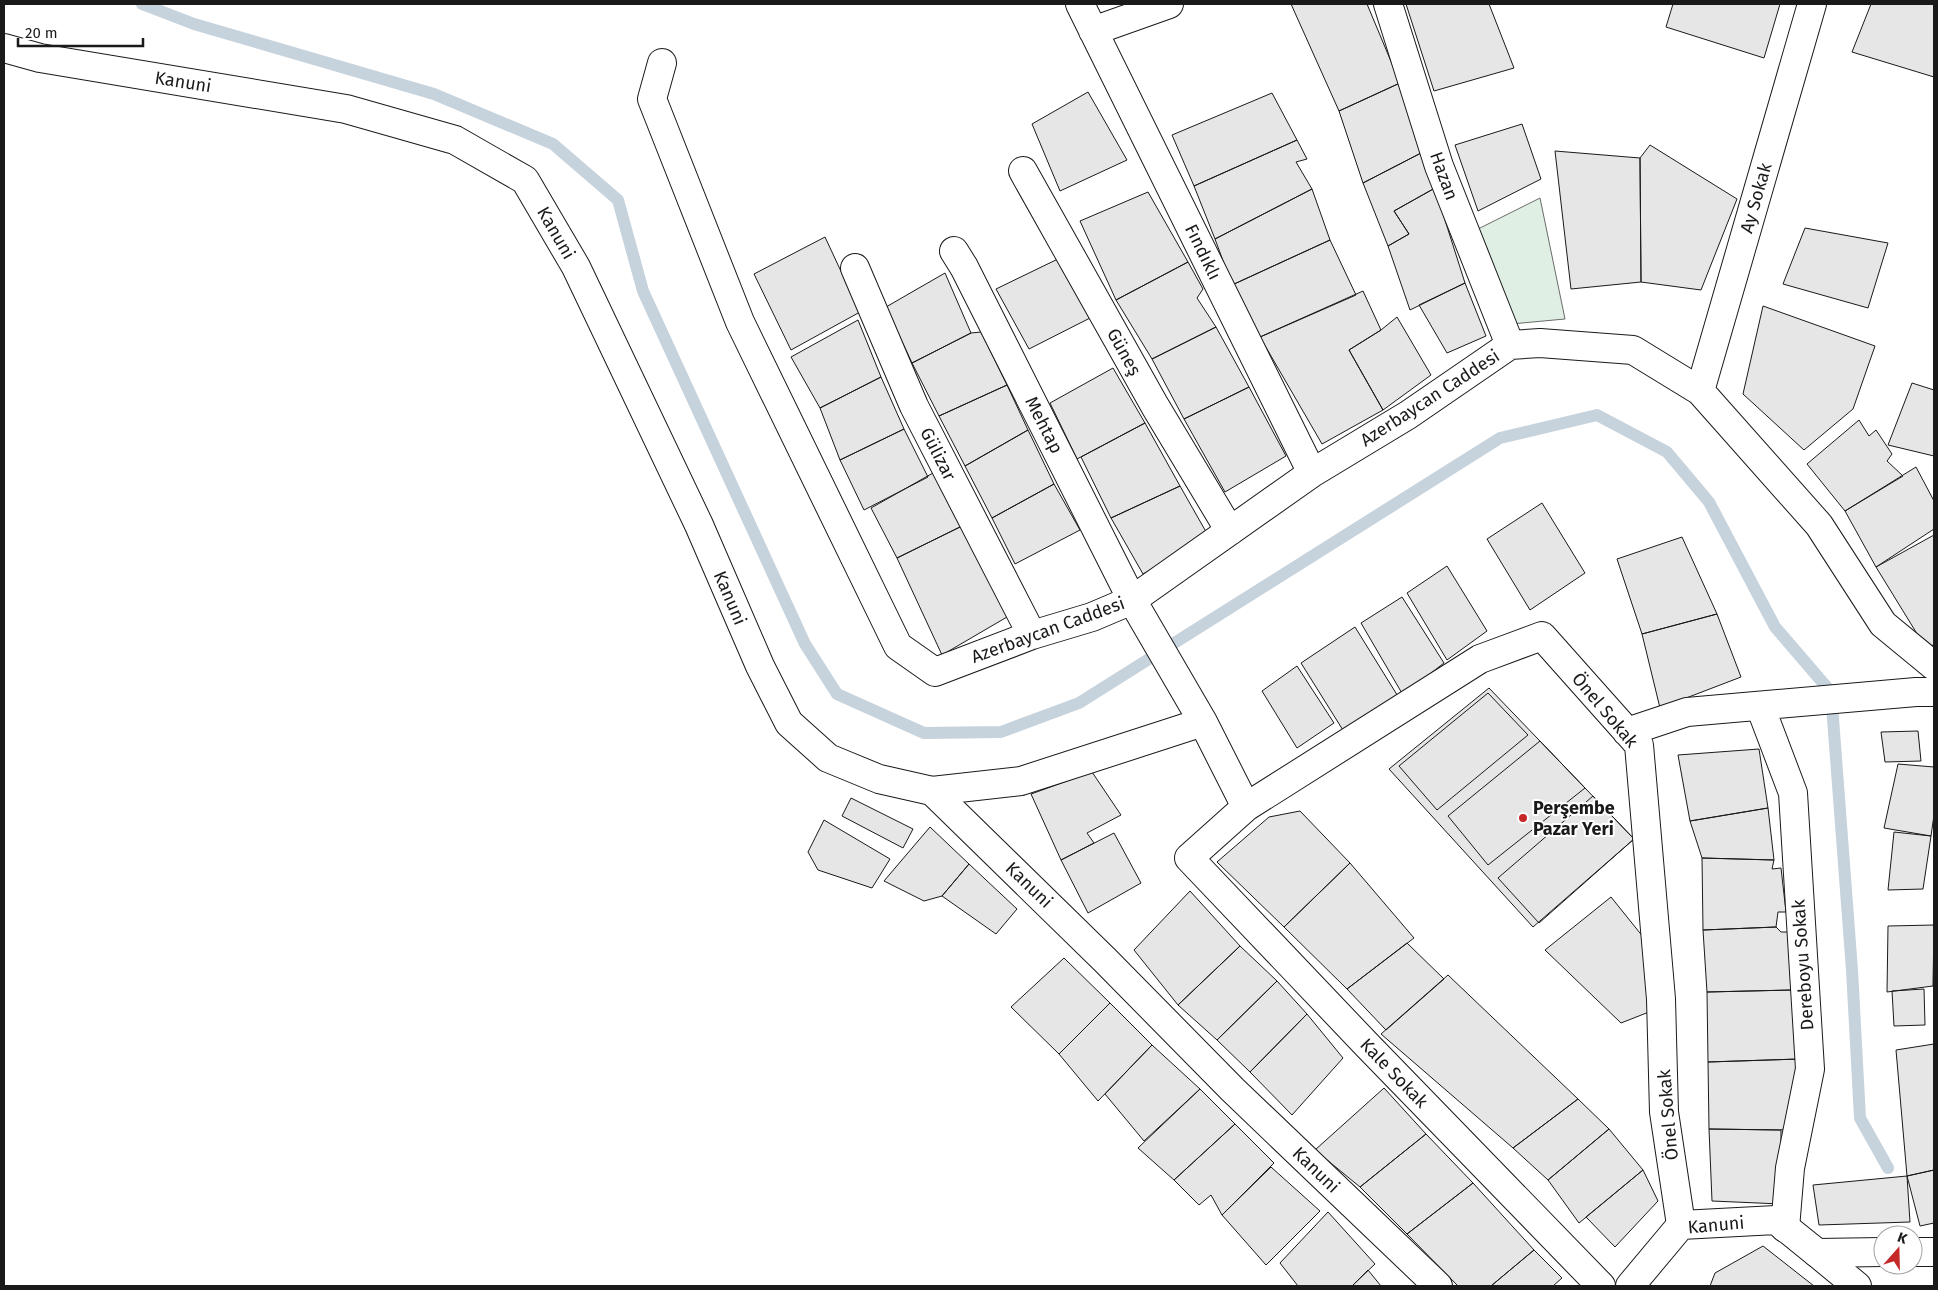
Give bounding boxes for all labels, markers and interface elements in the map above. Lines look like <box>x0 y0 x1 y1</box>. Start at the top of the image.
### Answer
scale bar <box>18 15 142 47</box>
text: 20 m <box>25 24 58 42</box>
street label: Kanuni <box>153 67 213 97</box>
street label: Hazan <box>1425 149 1463 203</box>
street label: Ay Sokak <box>1735 160 1777 236</box>
street label: Kanuni <box>532 203 580 263</box>
street label: Fındıklı <box>1180 221 1226 283</box>
street label: Güneş <box>1102 325 1146 379</box>
street label: Azerbaycan Caddesi <box>1356 345 1504 451</box>
street label: Mehtap <box>1020 393 1068 457</box>
street label: Gülizar <box>915 424 961 484</box>
street label: Kanuni <box>709 568 751 628</box>
street label: Azerbaycan Caddesi <box>968 592 1128 668</box>
street label: Önel Sokak <box>1567 668 1643 753</box>
place label: Perşembe Pazar Yeri <box>1533 797 1615 840</box>
marker: Perşembe Pazar Yeri <box>1517 812 1529 824</box>
street label: Kanuni <box>1001 857 1057 913</box>
street label: Dereboyu Sokak <box>1787 898 1819 1031</box>
street label: Kale Sokak <box>1355 1034 1433 1113</box>
street label: Önel Sokak <box>1653 1068 1683 1161</box>
street label: Kanuni <box>1288 1142 1344 1198</box>
street label: Kanuni <box>1687 1212 1745 1238</box>
north arrow <box>1873 1225 1923 1275</box>
text: K <box>1895 1229 1910 1248</box>

